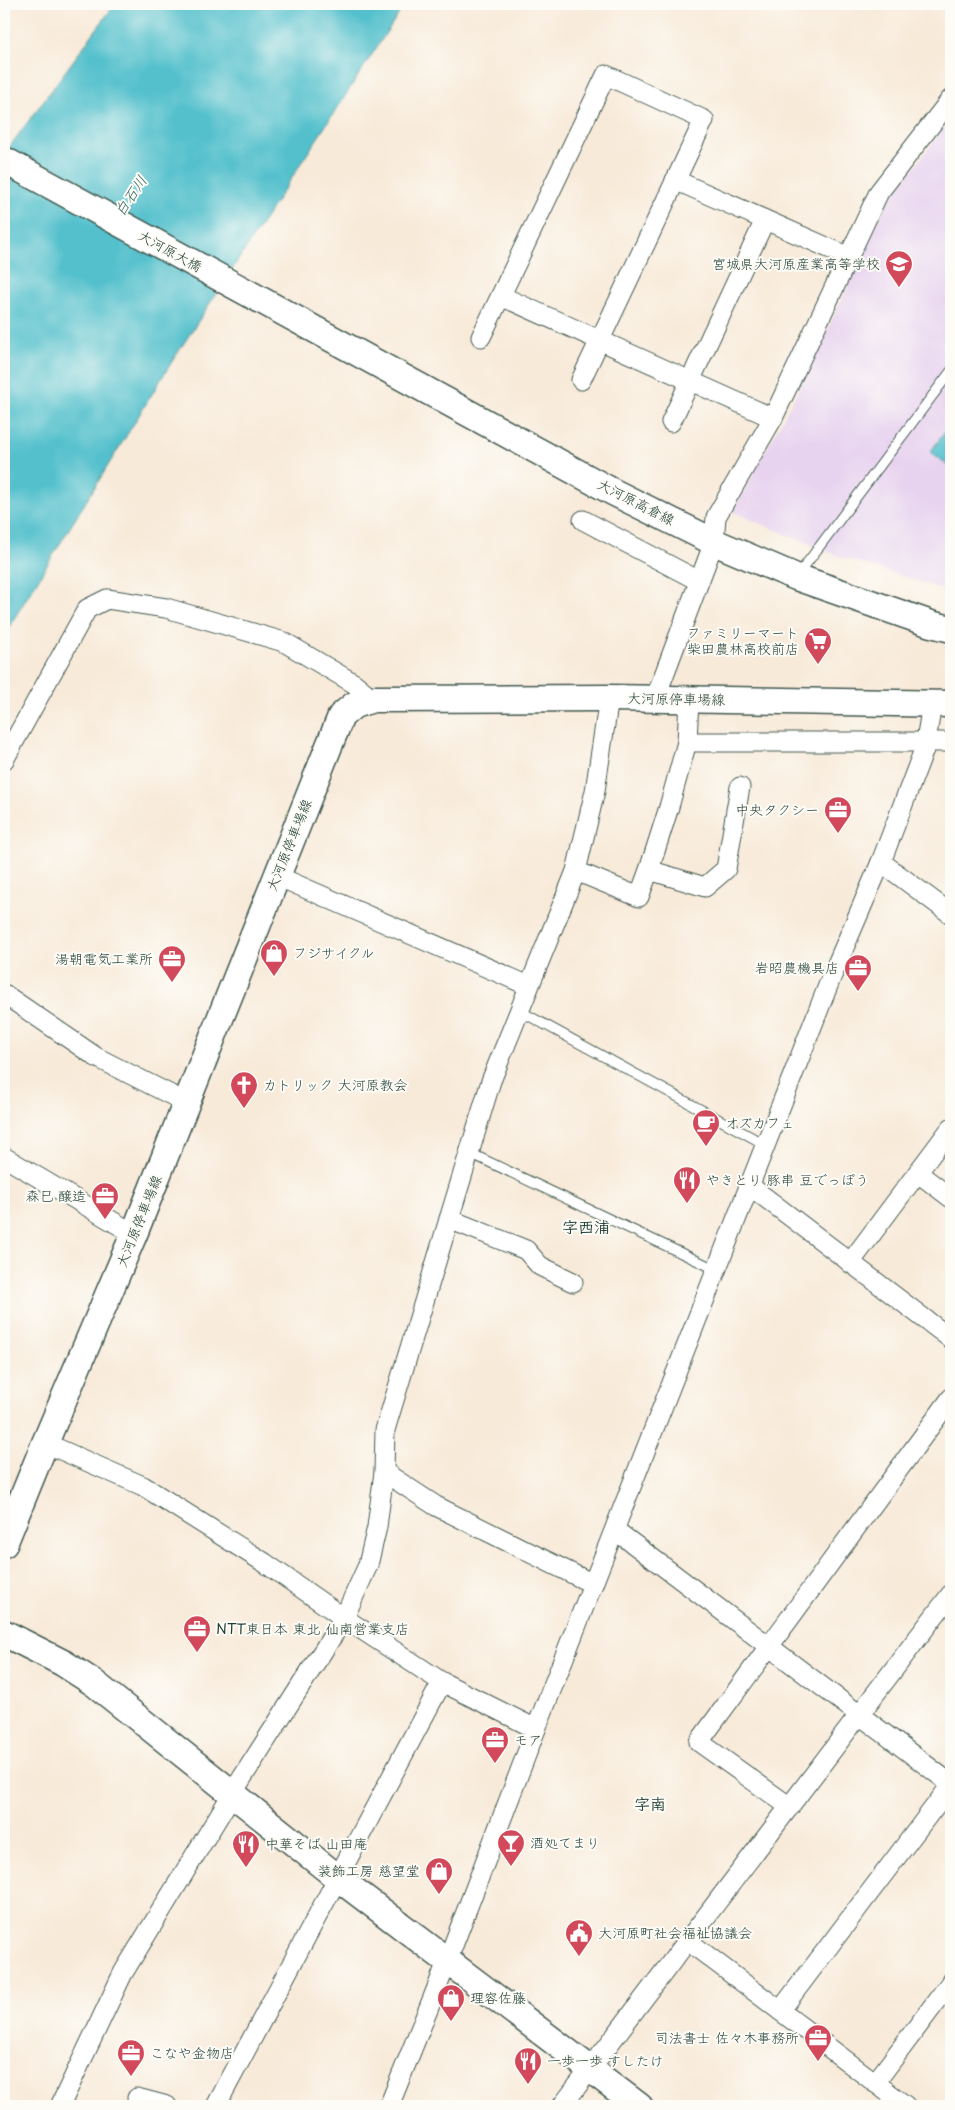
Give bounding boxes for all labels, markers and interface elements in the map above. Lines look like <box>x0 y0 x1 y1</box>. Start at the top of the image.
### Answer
water label: 白石川 <box>108 170 152 220</box>
street label: 大河原大橋 <box>135 224 206 277</box>
school or university icon: 宮城県大河原産業高等学校 <box>884 249 914 288</box>
place label: 宮城県大河原産業高等学校 <box>712 253 880 274</box>
street label: 大河原高倉線 <box>594 473 678 530</box>
place label: ファミリーマート 柴田農林高校前店 <box>687 622 799 659</box>
supermarket icon: ファミリーマート 柴田農林高校前店 <box>803 626 833 665</box>
street label: 大河原停車場線 <box>627 687 725 710</box>
street label: 大河原停車場線 <box>260 795 317 894</box>
office icon: 中央タクシー <box>823 795 853 834</box>
place label: 中央タクシー <box>735 799 819 820</box>
shop icon: フジサイクル <box>259 938 289 977</box>
place label: フジサイクル <box>293 942 375 963</box>
office icon: 湯朝電気工業所 <box>157 944 187 983</box>
place label: 湯朝電気工業所 <box>55 948 153 969</box>
office icon: 岩昭農機具店 <box>843 953 873 992</box>
place label: 岩昭農機具店 <box>755 957 839 978</box>
church icon: カトリック 大河原教会 <box>229 1070 259 1109</box>
place label: カトリック 大河原教会 <box>263 1074 408 1095</box>
cafe icon: オズカフェ <box>691 1108 721 1147</box>
place label: オズカフェ <box>725 1112 794 1133</box>
restaurant icon: やきとり 豚串 豆でっぽう <box>672 1165 702 1204</box>
place label: やきとり 豚串 豆でっぽう <box>706 1169 869 1190</box>
street label: 大河原停車場線 <box>110 1171 167 1270</box>
office icon: 森巳 醸造 <box>90 1181 120 1220</box>
place label: 森巳 醸造 <box>25 1185 86 1206</box>
district label: 字西浦 <box>562 1214 610 1238</box>
office icon: NTT東日本 東北 仙南営業支店 <box>182 1614 212 1653</box>
place label: NTT東日本 東北 仙南営業支店 <box>216 1618 409 1639</box>
office icon: モア <box>480 1725 510 1764</box>
place label: モア <box>514 1729 542 1750</box>
district label: 字南 <box>634 1791 666 1815</box>
bar icon: 酒処てまり <box>496 1828 526 1867</box>
restaurant icon: 中華そば 山田庵 <box>231 1829 261 1868</box>
place label: 酒処てまり <box>530 1832 600 1853</box>
place label: 中華そば 山田庵 <box>265 1833 368 1854</box>
shop icon: 装飾工房 慈望堂 <box>424 1856 454 1895</box>
place label: 装飾工房 慈望堂 <box>317 1860 420 1881</box>
public building icon: 大河原町社会福祉協議会 <box>564 1918 594 1957</box>
place label: 大河原町社会福祉協議会 <box>598 1922 752 1943</box>
shop icon: 理容佐藤 <box>436 1983 466 2022</box>
place label: 理容佐藤 <box>470 1987 526 2008</box>
office icon: 司法書士 佐々木事務所 <box>803 2023 833 2062</box>
place label: 司法書士 佐々木事務所 <box>654 2027 799 2048</box>
office icon: こなや金物店 <box>116 2038 146 2077</box>
place label: こなや金物店 <box>150 2042 234 2063</box>
restaurant icon: 一歩一歩 すしたけ <box>513 2046 543 2085</box>
place label: 一歩一歩 すしたけ <box>547 2050 664 2071</box>

